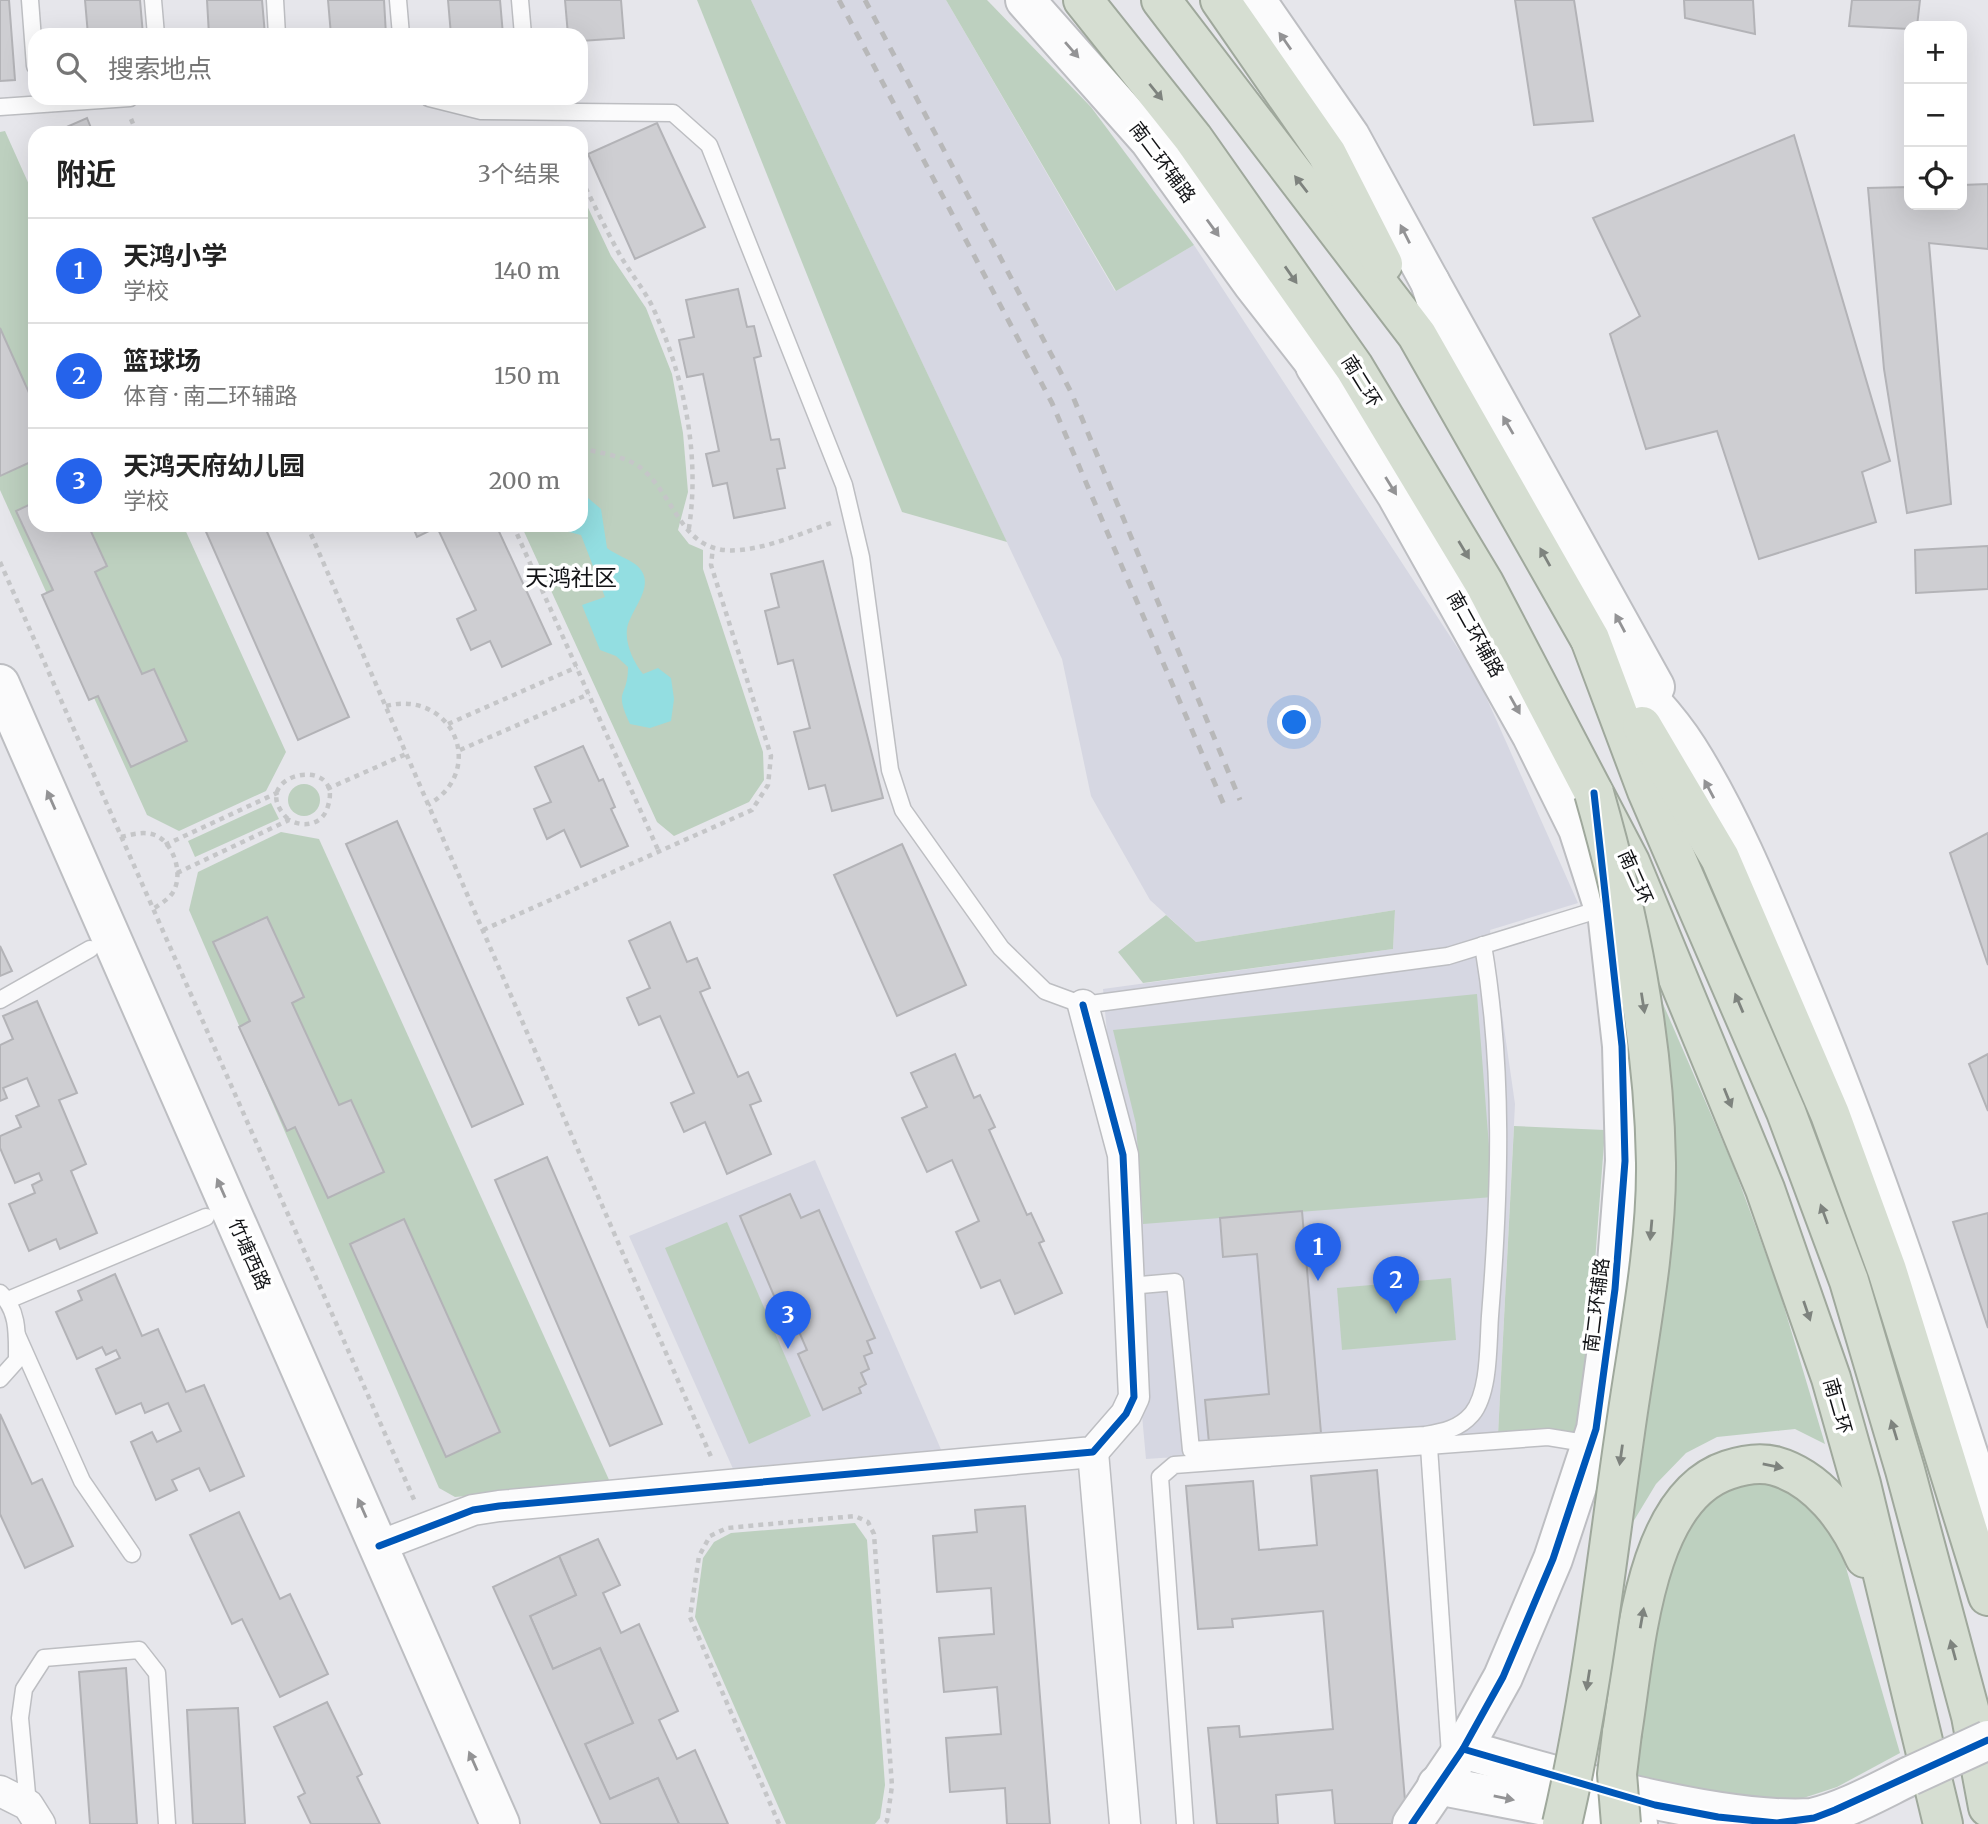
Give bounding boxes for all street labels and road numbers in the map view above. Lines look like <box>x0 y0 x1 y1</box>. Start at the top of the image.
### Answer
street label: 南二环辅路 <box>1125 117 1201 207</box>
street label: 南二环 <box>1337 350 1387 412</box>
street label: 南二环辅路 <box>1442 587 1510 681</box>
street label: 南二环 <box>1613 846 1659 908</box>
street label: 竹塘西路 <box>224 1214 276 1294</box>
street label: 南二环辅路 <box>1578 1256 1614 1354</box>
street label: 南二环 <box>1819 1375 1857 1437</box>

